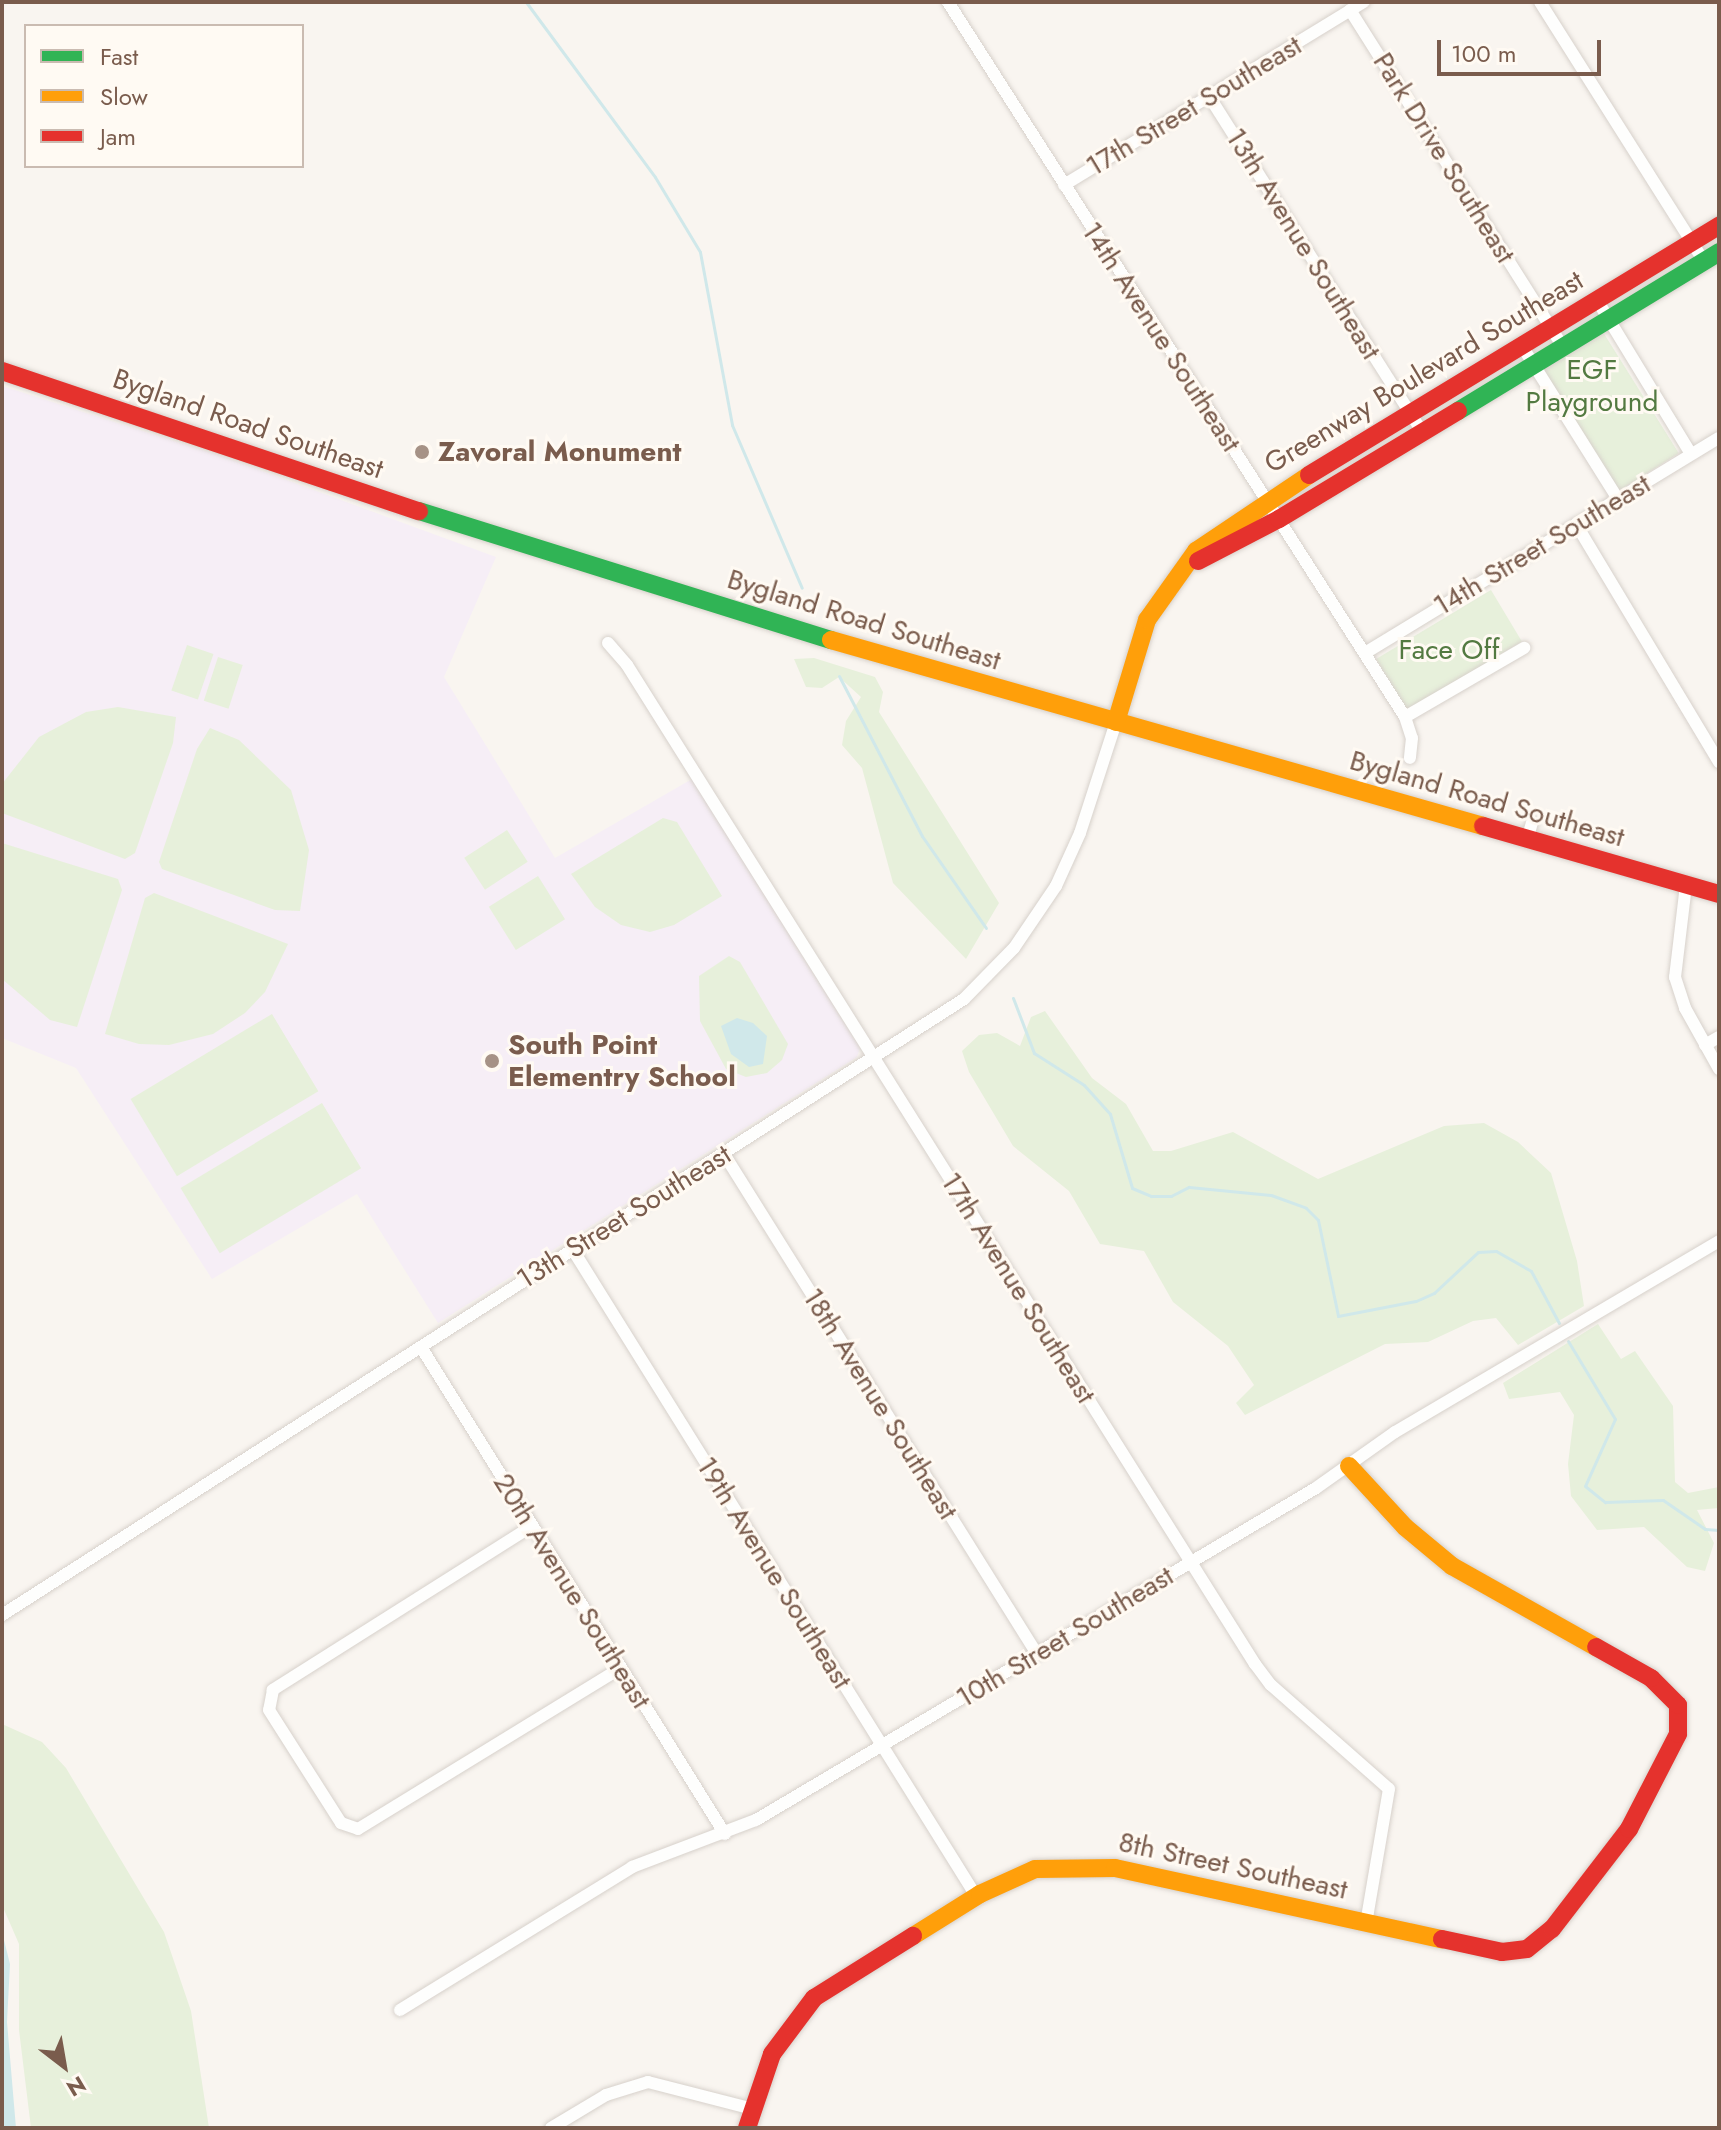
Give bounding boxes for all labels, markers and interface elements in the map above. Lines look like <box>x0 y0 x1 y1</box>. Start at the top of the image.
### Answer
legend <box>24 24 304 168</box>
scale bar <box>1441 24 1605 74</box>
street label: 17th Street Southeast <box>1080 29 1308 183</box>
text: 100 m <box>1451 36 1517 71</box>
text: Fast <box>100 39 138 74</box>
street label: Park Drive Southeast <box>1366 47 1522 269</box>
text: Slow <box>100 79 148 114</box>
text: Jam <box>100 119 136 154</box>
street label: 13th Avenue Southeast <box>1218 122 1388 366</box>
street label: 14th Avenue Southeast <box>1074 216 1248 458</box>
street label: Greenway Boulevard Southeast <box>1259 263 1589 481</box>
park label: EGF Playground <box>1526 353 1658 419</box>
street label: Bygland Road Southeast <box>108 362 388 486</box>
place label: Zavoral Monument <box>438 435 681 469</box>
marker: Zavoral Monument <box>413 443 431 461</box>
street label: 14th Street Southeast <box>1428 467 1656 623</box>
street label: Bygland Road Southeast <box>723 562 1005 678</box>
park label: Face Off <box>1399 633 1499 667</box>
street label: Bygland Road Southeast <box>1346 744 1628 854</box>
place label: South Point Elementry School <box>508 1028 736 1094</box>
marker: South Point Elementry School <box>483 1052 501 1070</box>
street label: 13th Street Southeast <box>511 1138 737 1296</box>
street label: 17th Avenue Southeast <box>933 1167 1103 1409</box>
street label: 18th Avenue Southeast <box>795 1282 965 1526</box>
street label: 19th Avenue Southeast <box>689 1451 859 1695</box>
street label: 20th Avenue Southeast <box>486 1467 658 1715</box>
street label: 10th Street Southeast <box>950 1559 1180 1715</box>
street label: 8th Street Southeast <box>1116 1825 1350 1907</box>
north arrow <box>24 2026 104 2106</box>
text: N <box>61 2068 92 2105</box>

